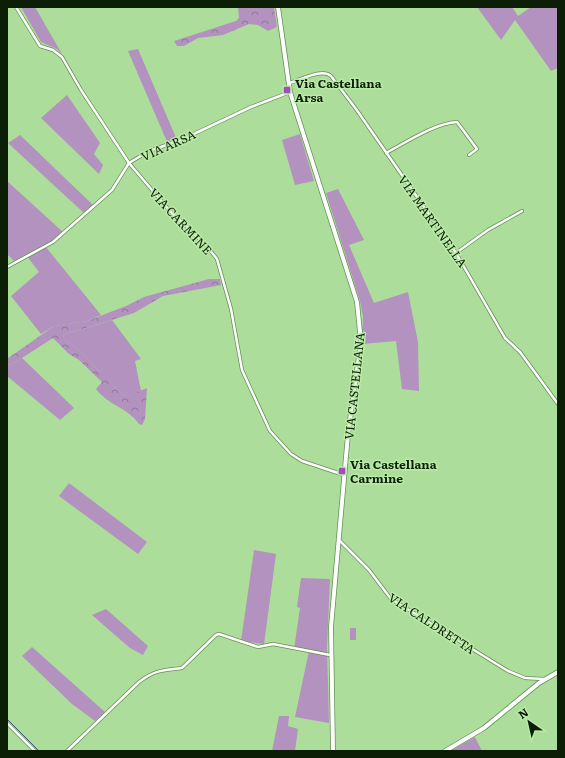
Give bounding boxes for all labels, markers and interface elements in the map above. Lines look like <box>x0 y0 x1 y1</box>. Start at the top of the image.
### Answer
place label: Via Castellana Arsa <box>295 74 382 106</box>
marker: Via Castellana Arsa <box>282 85 292 95</box>
street label: VIA ARSA <box>138 125 198 165</box>
street label: VIA MARTINELLA <box>394 171 472 271</box>
street label: VIA CARMINE <box>145 184 217 259</box>
street label: VIA CASTELLANA <box>339 331 369 441</box>
place label: Via Castellana Carmine <box>350 455 437 487</box>
marker: Via Castellana Carmine <box>337 466 347 476</box>
street label: VIA CALDRETTA <box>385 588 479 658</box>
north arrow <box>509 702 549 742</box>
text: N <box>515 704 531 722</box>

